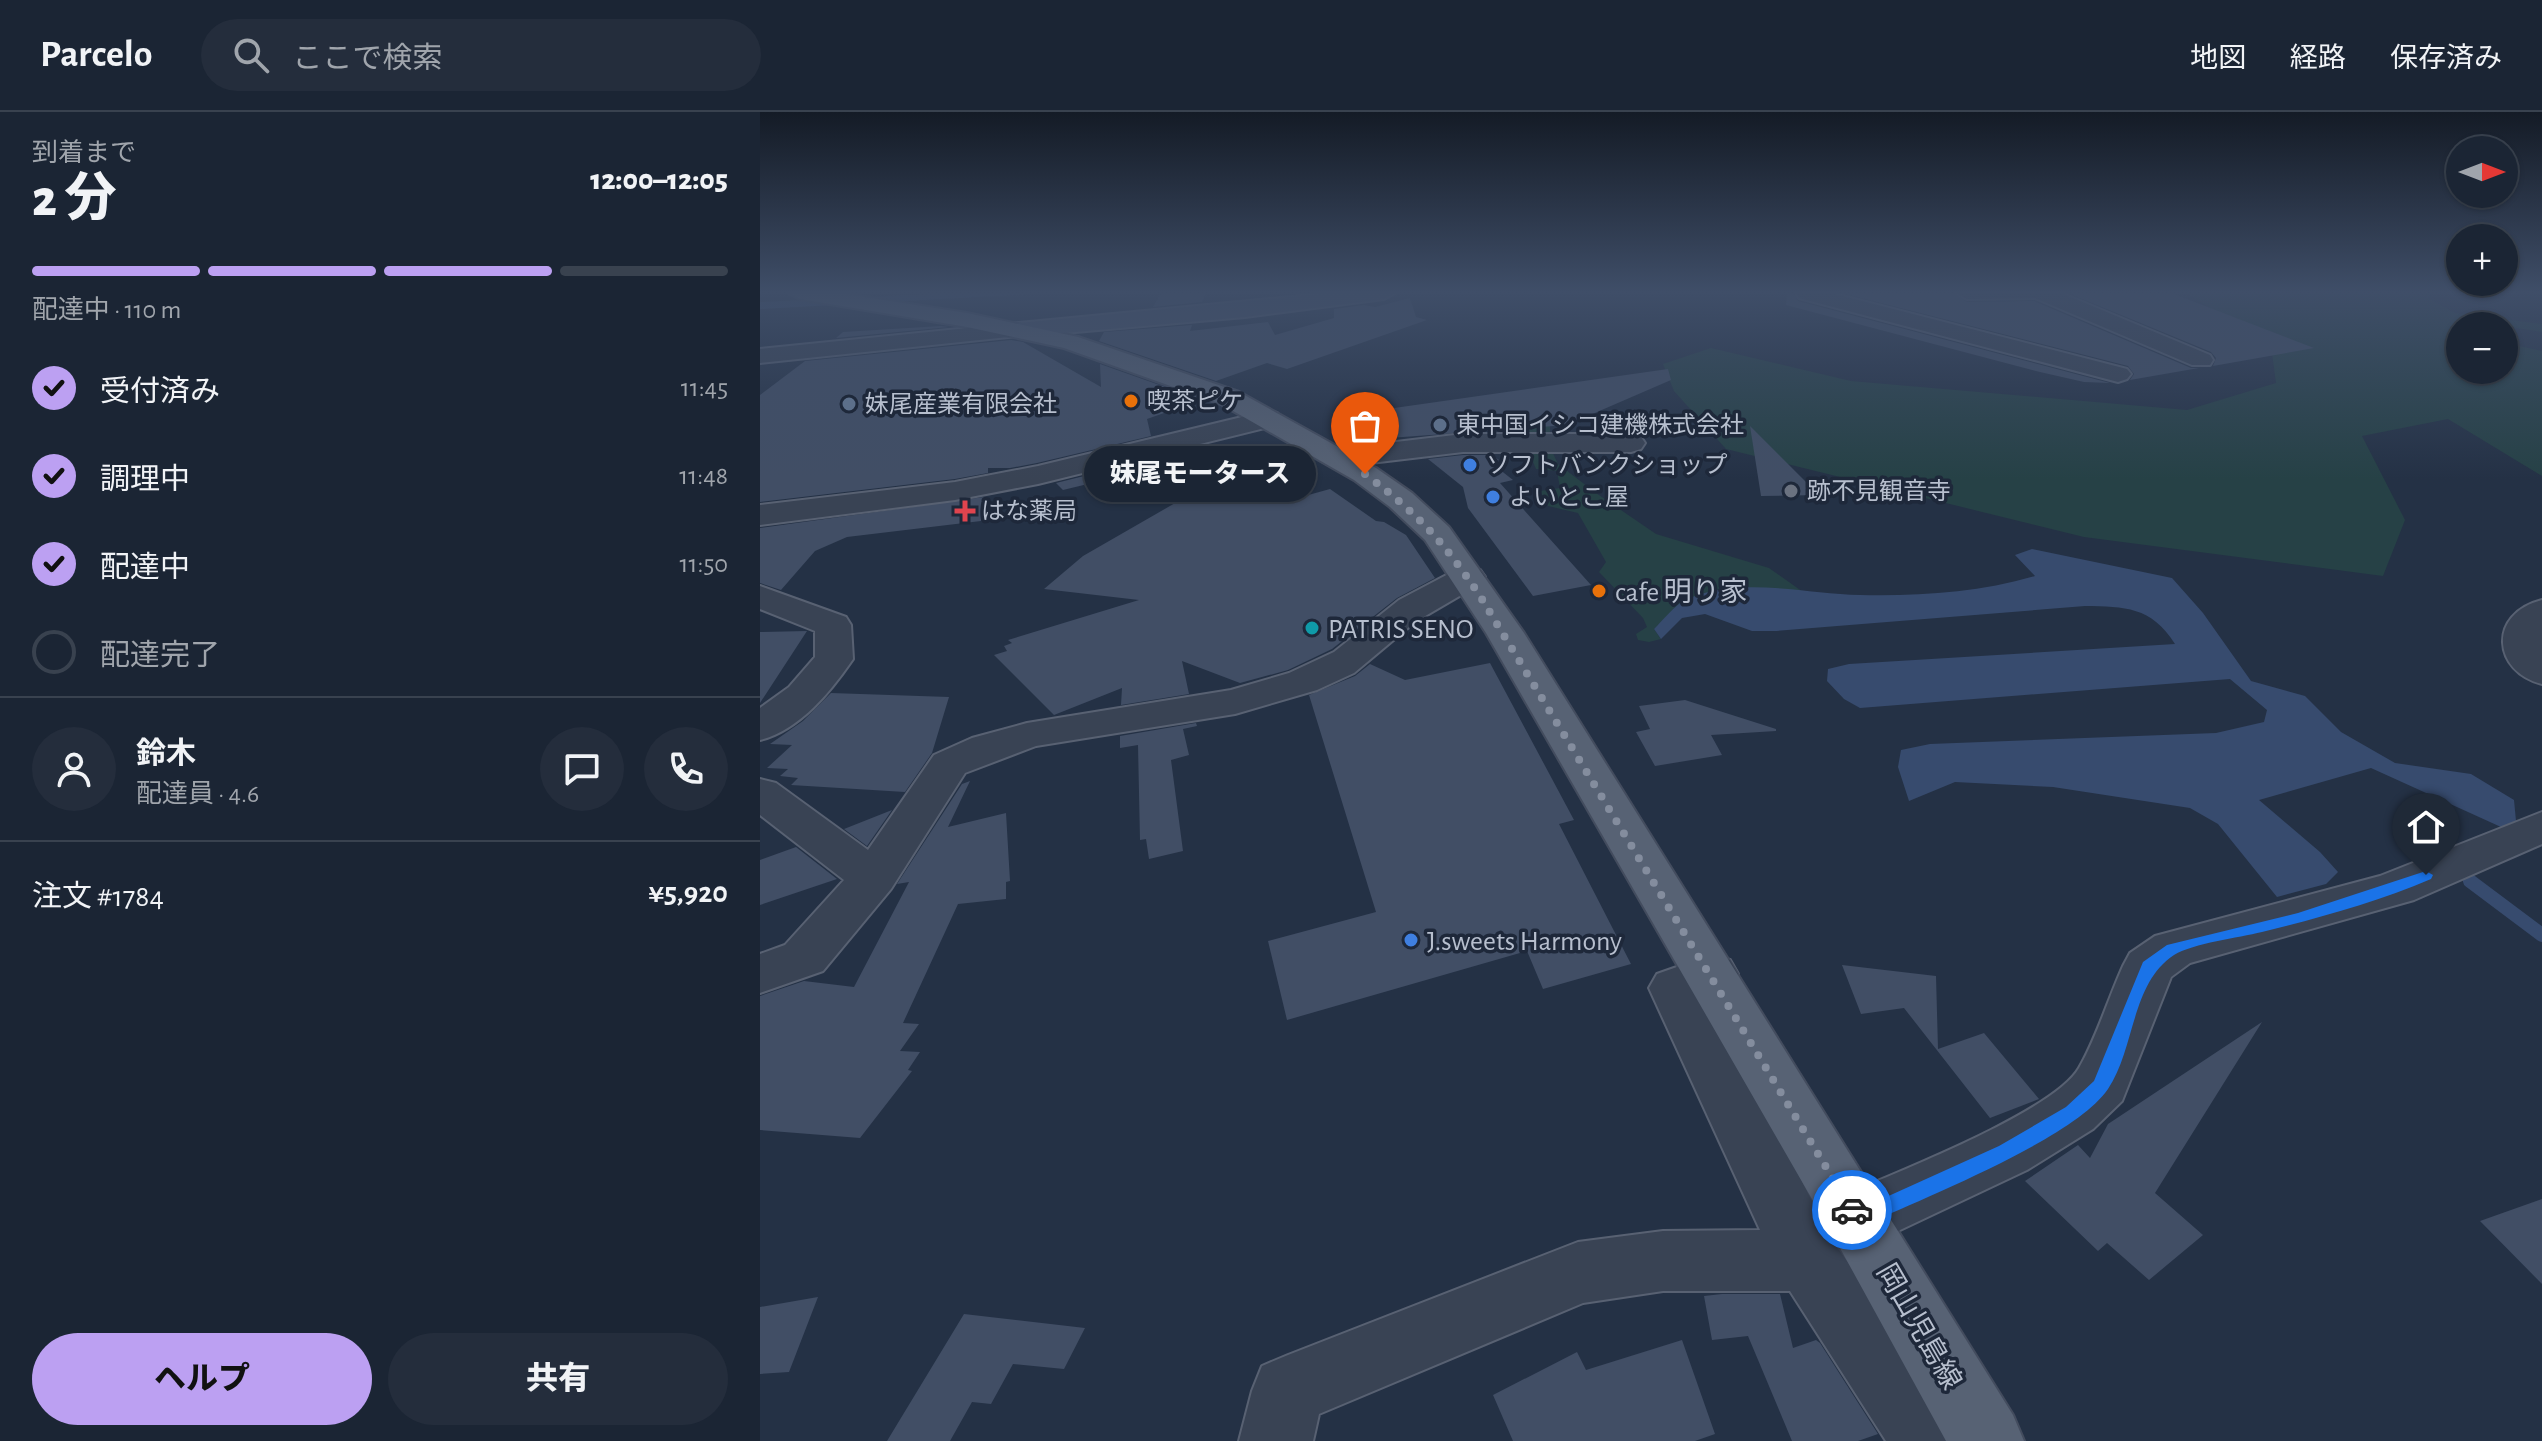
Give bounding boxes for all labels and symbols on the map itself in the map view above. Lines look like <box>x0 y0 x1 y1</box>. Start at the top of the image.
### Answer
north arrow <box>2446 136 2518 208</box>
place label: 喫茶ピケ <box>1147 388 1243 414</box>
place label: 妹尾産業有限会社 <box>865 391 1057 417</box>
marker: 喫茶ピケ <box>1122 392 1140 410</box>
pin <box>1331 392 1399 474</box>
marker: 妹尾産業有限会社 <box>840 395 858 413</box>
place label: 東中国イシコ建機株式会社 <box>1456 412 1744 438</box>
marker: 東中国イシコ建機株式会社 <box>1431 416 1449 434</box>
callout: 妹尾モータース <box>1085 446 1317 502</box>
place label: ソフトバンクショップ <box>1486 453 1727 478</box>
marker: ソフトバンクショップ <box>1461 456 1479 474</box>
place label: 跡不見観音寺 <box>1807 478 1951 504</box>
marker: 跡不見観音寺 <box>1782 482 1800 500</box>
place label: よいとこ屋 <box>1509 486 1629 510</box>
marker: よいとこ屋 <box>1484 488 1502 506</box>
place label: はな薬局 <box>981 498 1077 524</box>
marker: はな薬局 <box>956 502 974 520</box>
place label: cafe 明り家 <box>1615 577 1748 607</box>
marker: cafe 明り家 <box>1590 582 1608 600</box>
place label: PATRIS SENO <box>1328 616 1474 644</box>
marker: PATRIS SENO <box>1303 619 1321 637</box>
pin <box>2392 793 2460 875</box>
place label: J.sweets Harmony <box>1427 928 1622 956</box>
marker: J.sweets Harmony <box>1402 931 1420 949</box>
courier <box>1812 1170 1892 1250</box>
street label: 岡山児島線 <box>1871 1258 1967 1395</box>

